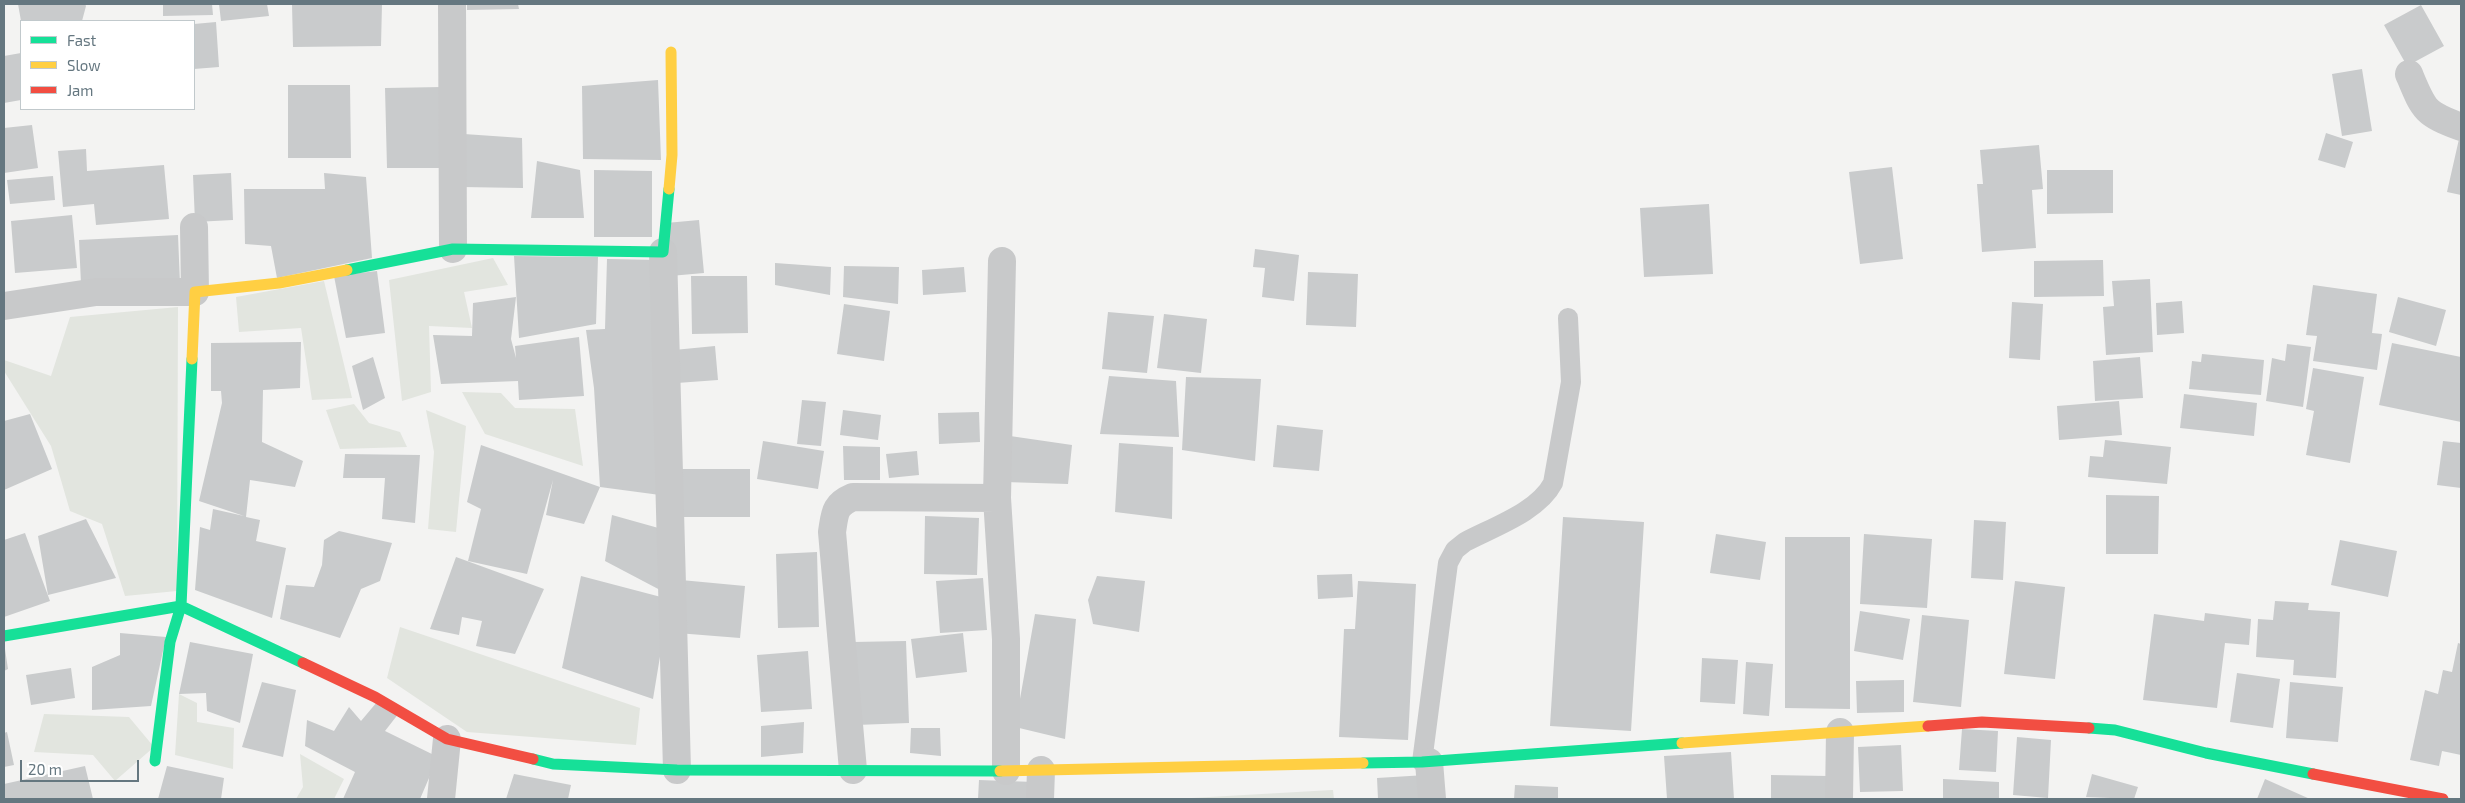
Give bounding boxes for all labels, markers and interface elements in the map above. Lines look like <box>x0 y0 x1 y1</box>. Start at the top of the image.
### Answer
legend <box>20 20 195 110</box>
text: Fast <box>67 31 96 49</box>
text: Slow <box>67 56 101 74</box>
text: Jam <box>67 81 93 99</box>
scale bar <box>22 750 141 782</box>
text: 20 m <box>28 760 62 778</box>

